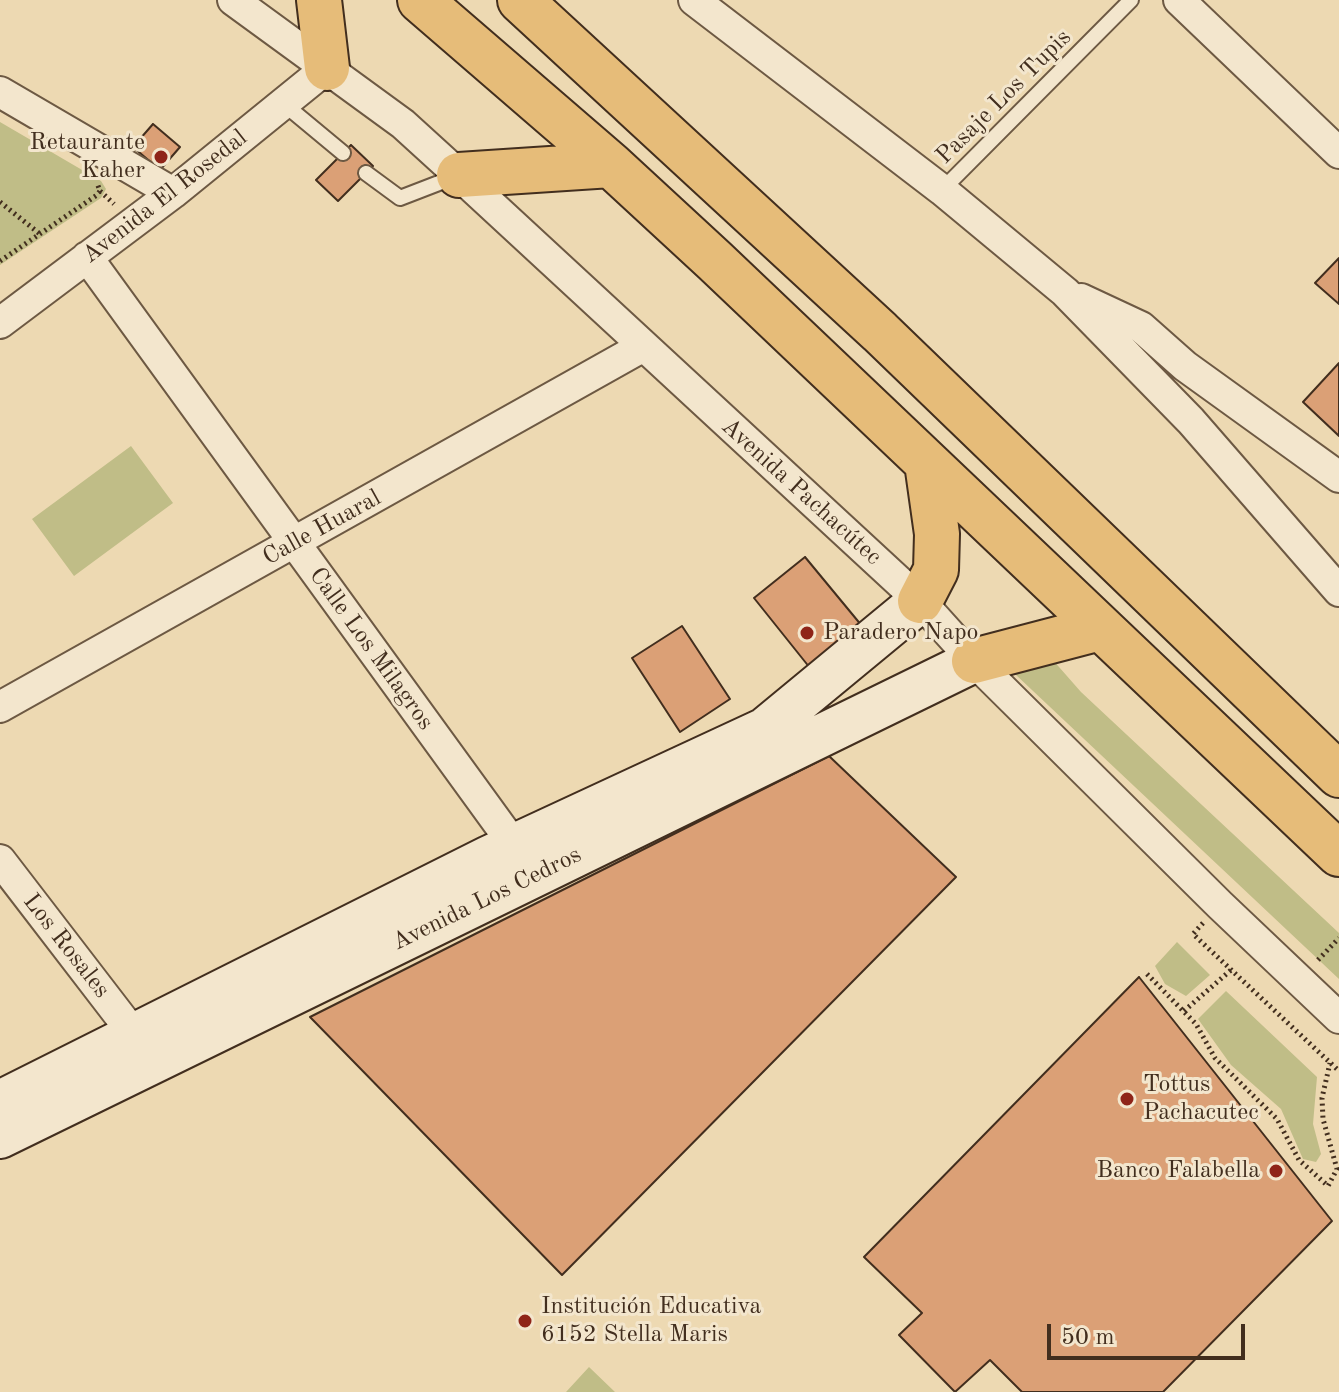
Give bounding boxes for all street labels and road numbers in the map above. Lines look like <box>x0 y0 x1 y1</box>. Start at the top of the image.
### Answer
street label: Pasaje Los Tupis <box>930 23 1078 171</box>
street label: Avenida El Rosedal <box>77 124 253 270</box>
street label: Avenida Pachacútec <box>715 413 887 571</box>
street label: Calle Huaral <box>258 484 386 572</box>
street label: Calle Los Milagros <box>302 562 440 736</box>
street label: Avenida Los Cedros <box>388 841 586 957</box>
street label: Los Rosales <box>16 888 116 1004</box>

